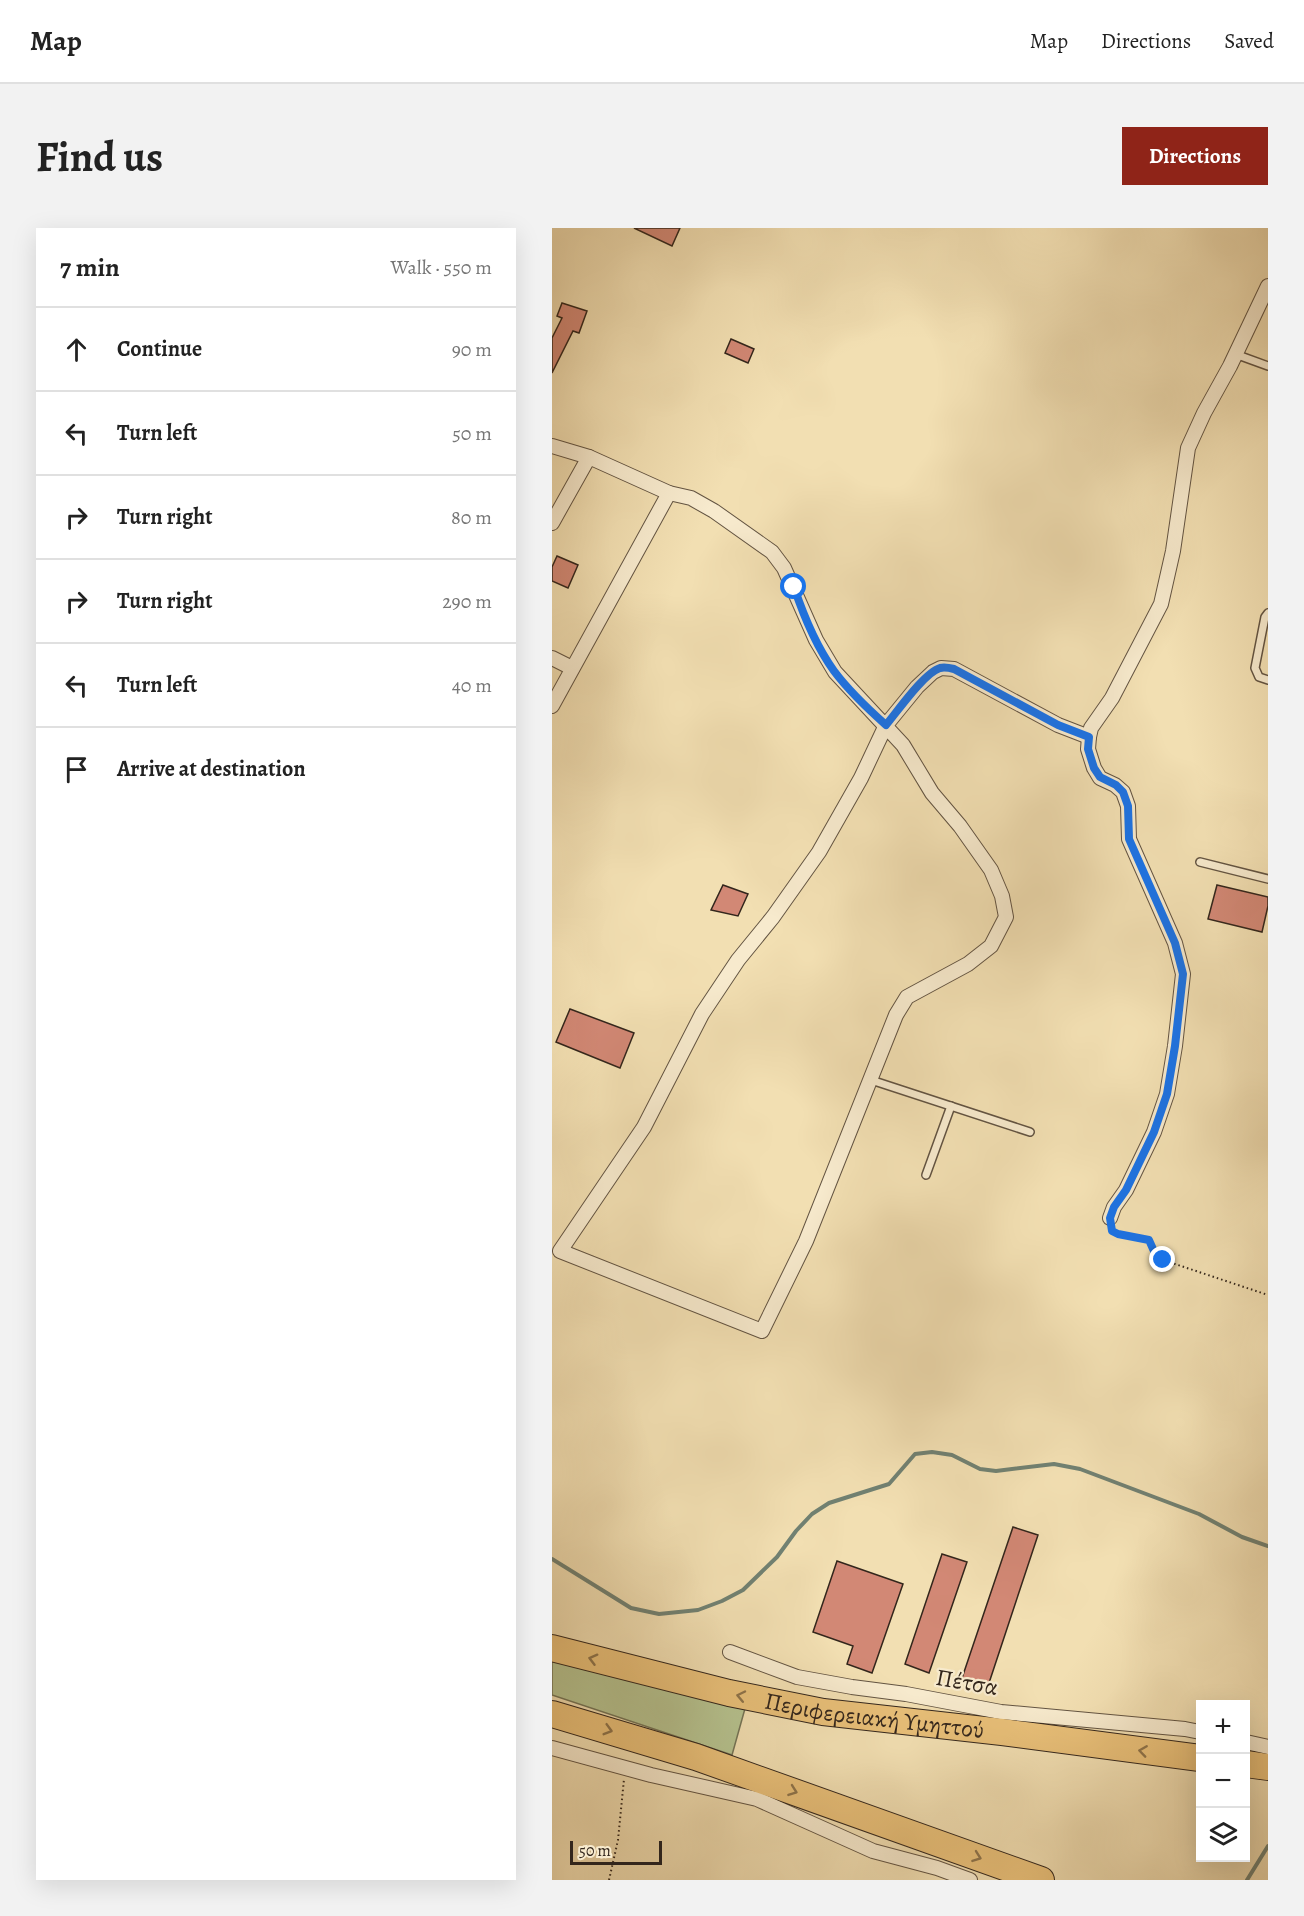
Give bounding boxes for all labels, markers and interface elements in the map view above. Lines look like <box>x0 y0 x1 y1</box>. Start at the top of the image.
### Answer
text: Map <box>30 22 82 60</box>
text: Map <box>1030 27 1068 55</box>
text: Directions <box>1101 27 1191 55</box>
text: Saved <box>1224 27 1274 55</box>
button: Directions <box>1122 127 1268 185</box>
text: Find us <box>36 128 163 185</box>
text: 7 min <box>60 250 120 285</box>
text: Walk · 550 m <box>390 254 492 281</box>
icon: ahead <box>60 333 93 366</box>
text: Continue <box>117 334 202 364</box>
text: 90 m <box>452 336 492 363</box>
icon: left <box>60 417 93 450</box>
text: Turn left <box>117 418 197 448</box>
text: 50 m <box>452 420 492 447</box>
icon: right <box>60 501 93 534</box>
text: Turn right <box>117 502 213 532</box>
text: 80 m <box>451 504 492 531</box>
route start <box>780 573 806 599</box>
icon: right <box>60 585 93 618</box>
text: Turn right <box>117 586 213 616</box>
text: 290 m <box>442 588 492 615</box>
icon: left <box>60 669 93 702</box>
text: Turn left <box>117 670 197 700</box>
text: 40 m <box>452 672 492 699</box>
icon: arrive <box>60 753 93 786</box>
text: Arrive at destination <box>117 754 306 784</box>
route end <box>1149 1246 1175 1272</box>
one-way arrow <box>588 1654 599 1666</box>
street label: Πέτσα <box>933 1661 1001 1703</box>
street label: Περιφερειακή Υμηττού <box>762 1685 986 1746</box>
one-way arrow <box>737 1690 747 1703</box>
map controls <box>1196 1700 1250 1862</box>
button: + <box>1196 1700 1250 1754</box>
one-way arrow <box>602 1723 613 1735</box>
one-way arrow <box>1138 1745 1147 1757</box>
button: − <box>1196 1754 1250 1808</box>
one-way arrow <box>787 1784 798 1797</box>
button: layers <box>1196 1808 1250 1862</box>
scale bar <box>570 1838 662 1866</box>
text: 50 m <box>579 1840 611 1862</box>
one-way arrow <box>971 1850 982 1862</box>

